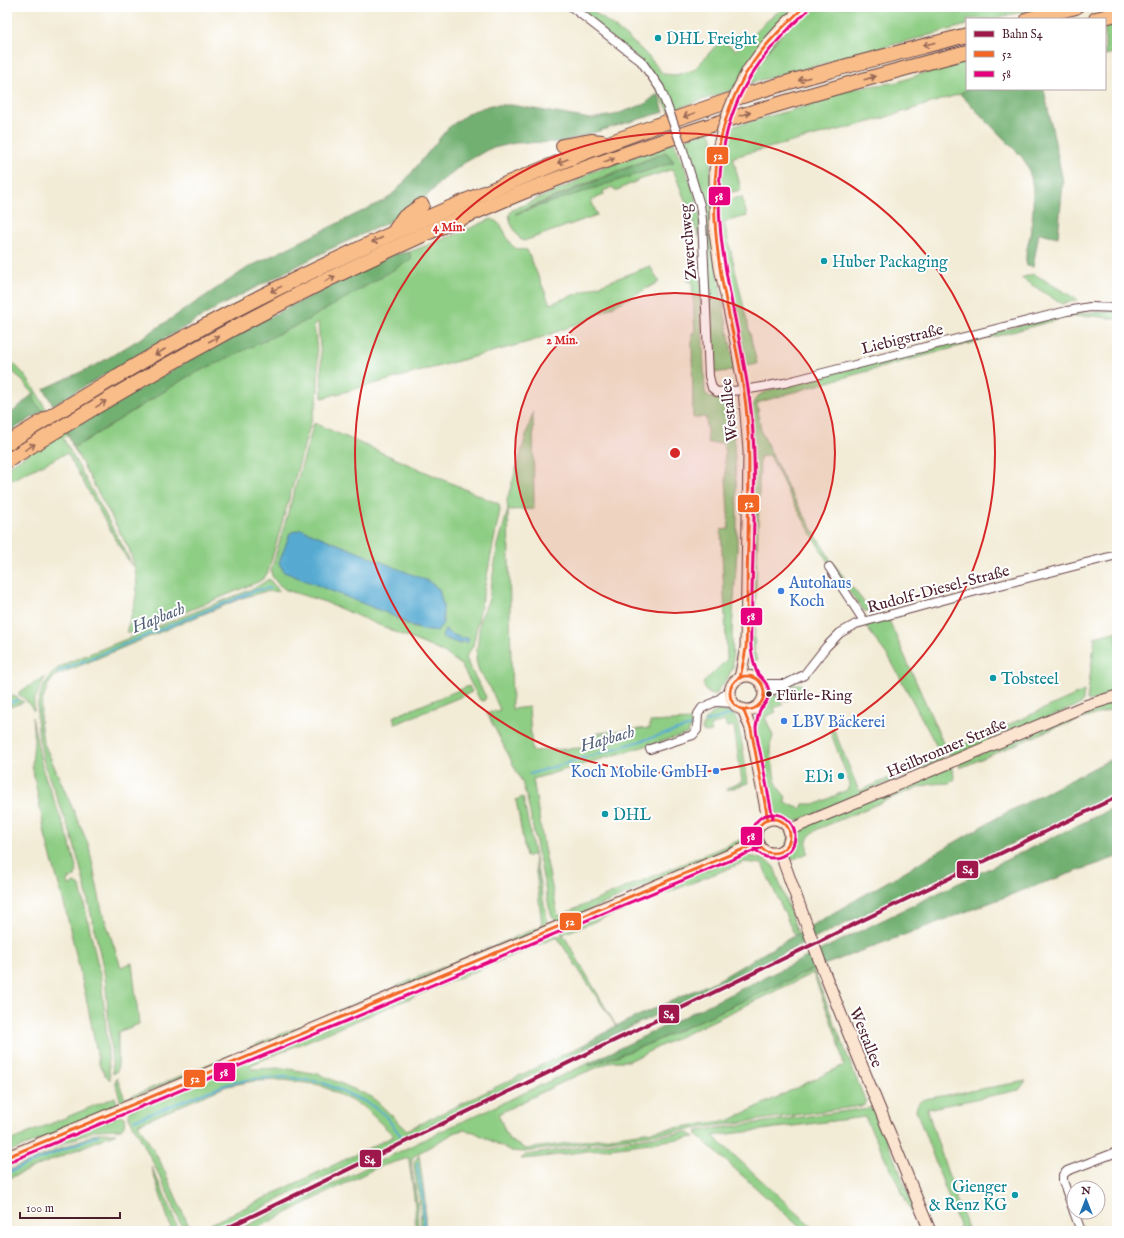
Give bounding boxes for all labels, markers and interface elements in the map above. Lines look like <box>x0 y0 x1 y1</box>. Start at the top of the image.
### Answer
legend <box>966 18 1106 90</box>
text: Bahn S4 <box>1002 27 1043 42</box>
place label: DHL Freight <box>666 30 758 50</box>
marker: DHL Freight <box>653 33 663 43</box>
one-way arrow <box>923 41 936 49</box>
text: 52 <box>1002 47 1012 62</box>
text: 58 <box>1002 67 1011 82</box>
one-way arrow <box>863 74 876 81</box>
one-way arrow <box>798 76 811 83</box>
one-way arrow <box>738 110 751 117</box>
one-way arrow <box>682 112 695 119</box>
line badge: 52 <box>706 146 729 165</box>
text: 52 <box>713 149 723 163</box>
one-way arrow <box>602 155 614 163</box>
one-way arrow <box>557 157 569 165</box>
line badge: 58 <box>708 186 731 206</box>
text: 58 <box>715 190 723 204</box>
street label: Zwerchweg <box>676 203 702 281</box>
text: 4 Min. <box>433 220 465 235</box>
one-way arrow <box>372 237 384 244</box>
place label: Huber Packaging <box>832 253 948 273</box>
marker: Huber Packaging <box>819 256 829 266</box>
one-way arrow <box>323 275 335 282</box>
one-way arrow <box>270 286 282 293</box>
street label: Liebigstraße <box>859 320 946 360</box>
text: 2 Min. <box>546 333 578 348</box>
one-way arrow <box>208 334 220 342</box>
one-way arrow <box>154 349 166 357</box>
street label: Westallee <box>717 377 743 442</box>
one-way arrow <box>95 399 107 407</box>
one-way arrow <box>24 442 36 450</box>
centre of rings <box>668 446 682 460</box>
line badge: 52 <box>737 494 760 513</box>
text: 52 <box>744 497 754 511</box>
street label: Rudolf-Diesel-Straße <box>865 561 1012 619</box>
place label: Autohaus Koch <box>788 574 852 612</box>
marker: Autohaus Koch <box>776 586 786 596</box>
water label: Hapbach <box>128 598 188 639</box>
line badge: 58 <box>740 607 763 626</box>
text: 58 <box>747 610 755 624</box>
place label: Tobsteel <box>1001 670 1059 690</box>
marker: Tobsteel <box>988 673 998 683</box>
place label: Flürle-Ring <box>776 686 853 705</box>
marker: Flürle-Ring <box>764 689 774 699</box>
place label: LBV Bäckerei <box>792 713 885 733</box>
street label: Heilbronner Straße <box>884 715 1010 783</box>
marker: LBV Bäckerei <box>779 716 789 726</box>
water label: Hapbach <box>577 722 637 757</box>
place label: Koch Mobile GmbH <box>571 763 708 783</box>
marker: Koch Mobile GmbH <box>711 766 721 776</box>
place label: EDi <box>805 768 833 788</box>
marker: EDi <box>836 771 846 781</box>
place label: DHL <box>613 806 651 826</box>
marker: DHL <box>600 809 610 819</box>
line badge: 58 <box>740 826 763 846</box>
text: 58 <box>747 830 755 844</box>
line badge: S4 <box>956 860 979 879</box>
text: S4 <box>962 863 974 877</box>
line badge: 52 <box>559 912 582 931</box>
text: 52 <box>565 915 575 929</box>
line badge: S4 <box>658 1004 680 1024</box>
street label: Westallee <box>844 1005 886 1071</box>
text: S4 <box>663 1008 675 1022</box>
line badge: 58 <box>213 1062 236 1082</box>
text: 58 <box>220 1066 228 1080</box>
line badge: 52 <box>183 1069 206 1088</box>
text: 52 <box>190 1072 200 1086</box>
line badge: S4 <box>359 1149 382 1168</box>
text: S4 <box>364 1153 376 1167</box>
place label: Gienger & Renz KG <box>929 1178 1007 1216</box>
north arrow <box>1066 1180 1106 1220</box>
text: N <box>1080 1184 1091 1198</box>
marker: Gienger & Renz KG <box>1010 1190 1020 1200</box>
scale bar <box>20 1194 120 1220</box>
text: 100 m <box>26 1201 54 1216</box>

